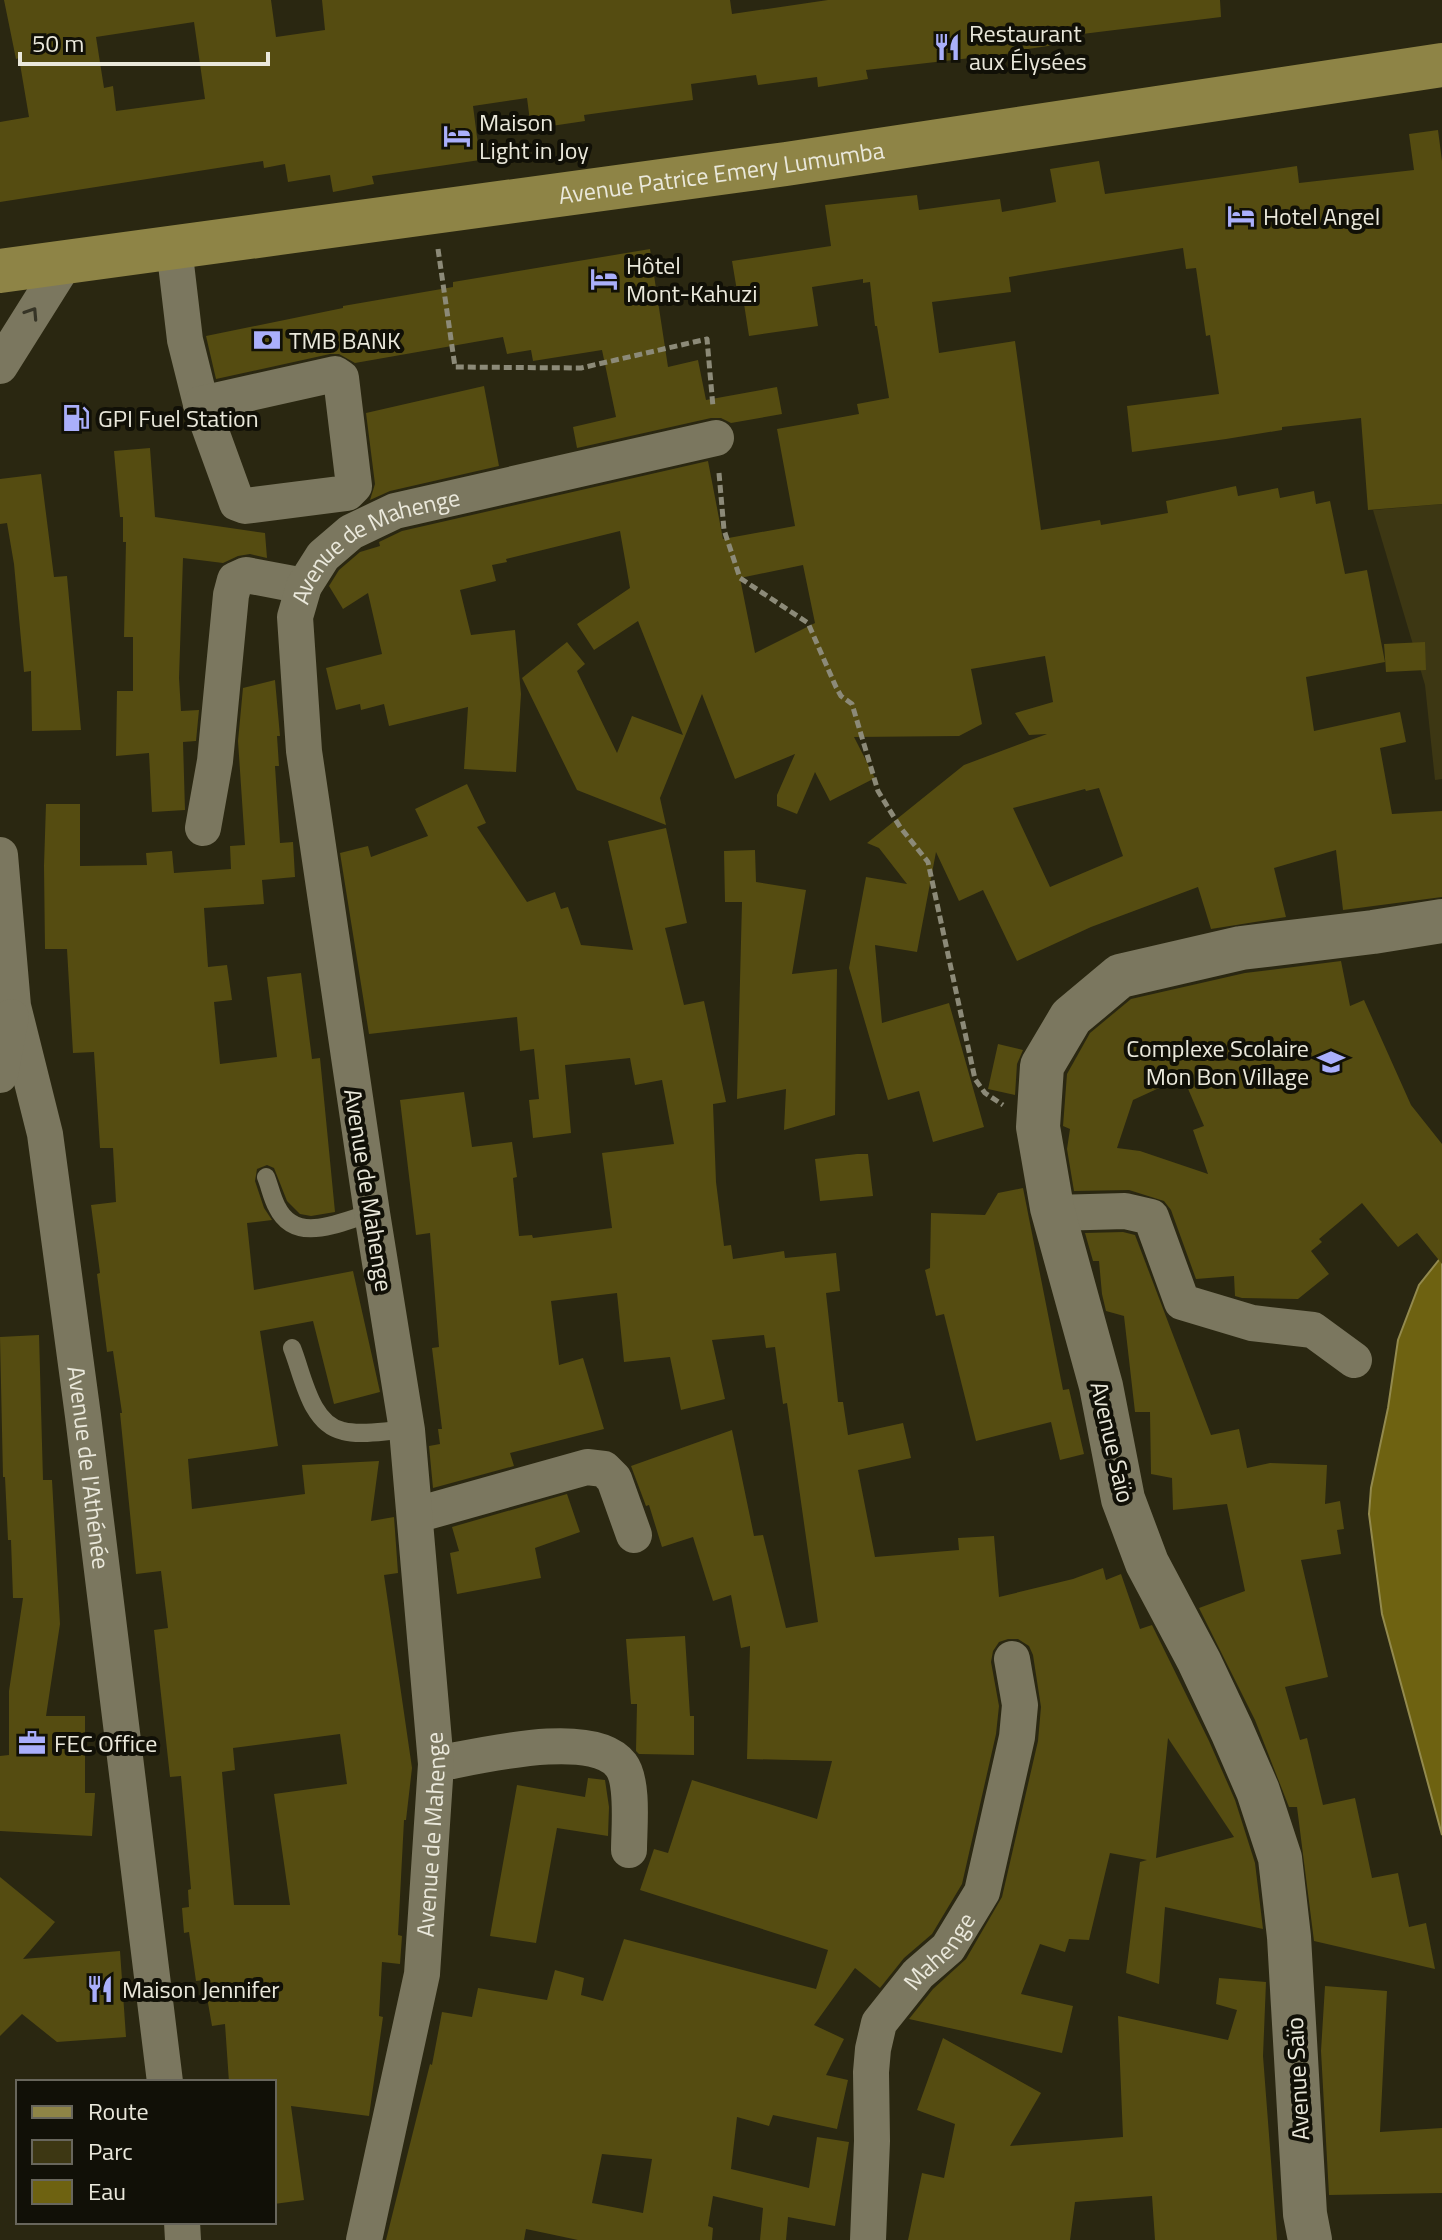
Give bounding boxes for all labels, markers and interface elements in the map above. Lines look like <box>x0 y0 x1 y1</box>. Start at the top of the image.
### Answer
place label: Restaurant aux Élysées <box>969 15 1087 79</box>
scale bar <box>20 16 268 66</box>
text: 50 m <box>32 25 84 61</box>
restaurant icon: Restaurant aux Élysées <box>932 32 962 62</box>
place label: Maison Light in Joy <box>479 104 589 168</box>
hotel icon: Maison Light in Joy <box>442 121 472 151</box>
street label: Avenue Patrice Emery Lumumba <box>556 131 887 213</box>
place label: Hotel Angel <box>1263 198 1380 234</box>
hotel icon: Hotel Angel <box>1226 201 1256 231</box>
place label: Hôtel Mont-Kahuzi <box>626 247 757 311</box>
hotel icon: Hôtel Mont-Kahuzi <box>589 264 619 294</box>
one-way arrow <box>22 307 37 322</box>
place label: TMB BANK <box>289 322 401 358</box>
bank icon: TMB BANK <box>252 325 282 355</box>
place label: GPI Fuel Station <box>98 400 259 436</box>
fuel station icon: GPI Fuel Station <box>61 403 91 433</box>
street label: Avenue de Mahenge <box>282 479 463 608</box>
place label: Complexe Scolaire Mon Bon Village <box>1126 1030 1309 1094</box>
school or university icon: Complexe Scolaire Mon Bon Village <box>1316 1047 1346 1077</box>
street label: Avenue de Mahenge <box>335 1086 403 1294</box>
street label: Avenue de l'Athénée <box>58 1364 120 1571</box>
street label: Avenue Saïo <box>1082 1378 1144 1506</box>
place label: FEC Office <box>54 1725 157 1761</box>
office icon: FEC Office <box>17 1728 47 1758</box>
street label: Avenue de Mahenge <box>407 1731 454 1938</box>
street label: Mahenge <box>894 1905 984 1998</box>
place label: Maison Jennifer <box>122 1971 280 2007</box>
restaurant icon: Maison Jennifer <box>85 1974 115 2004</box>
street label: Avenue Saïo <box>1276 2016 1318 2142</box>
legend <box>16 2080 276 2224</box>
text: Route <box>88 2093 149 2129</box>
text: Parc <box>88 2133 133 2169</box>
text: Eau <box>88 2173 126 2209</box>

